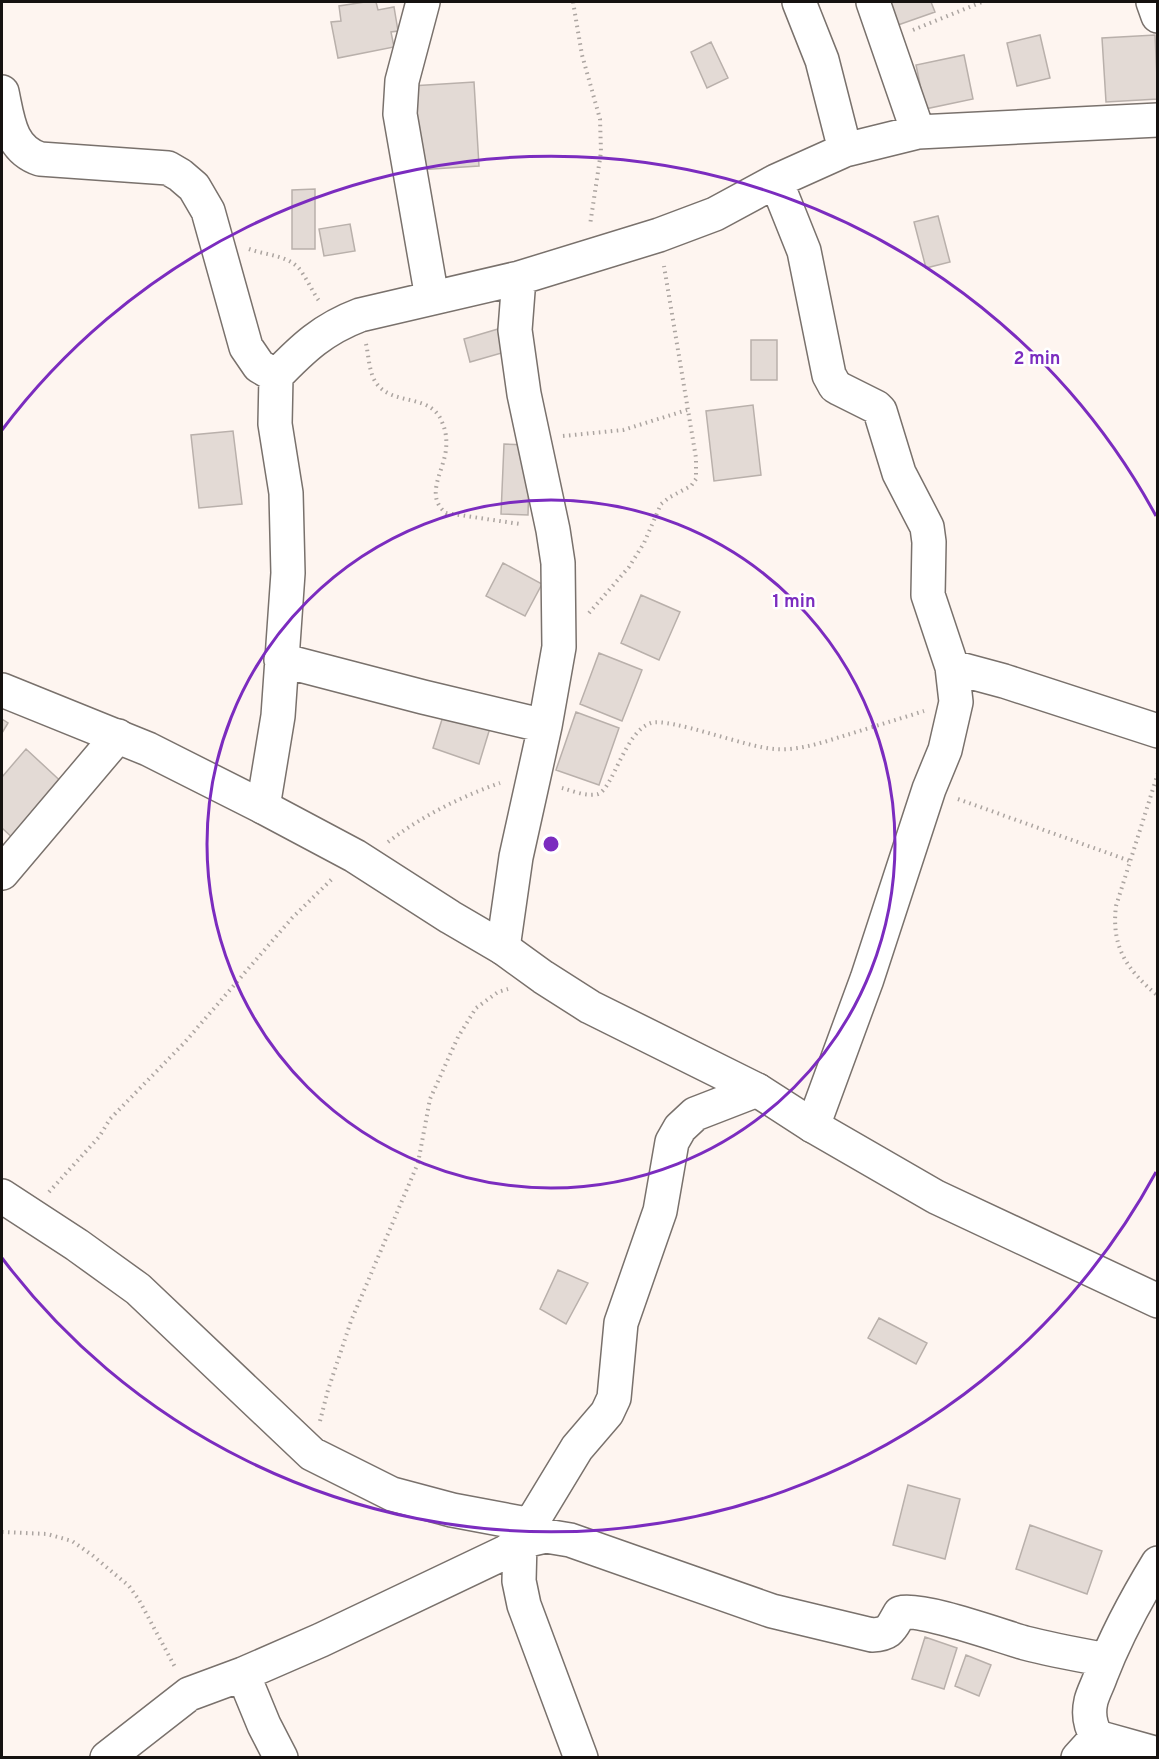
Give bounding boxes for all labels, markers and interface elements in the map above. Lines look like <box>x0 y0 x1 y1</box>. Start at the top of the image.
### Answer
text: 2 min <box>1013 348 1061 371</box>
text: 1 min <box>772 591 816 614</box>
centre of rings <box>541 834 561 854</box>

